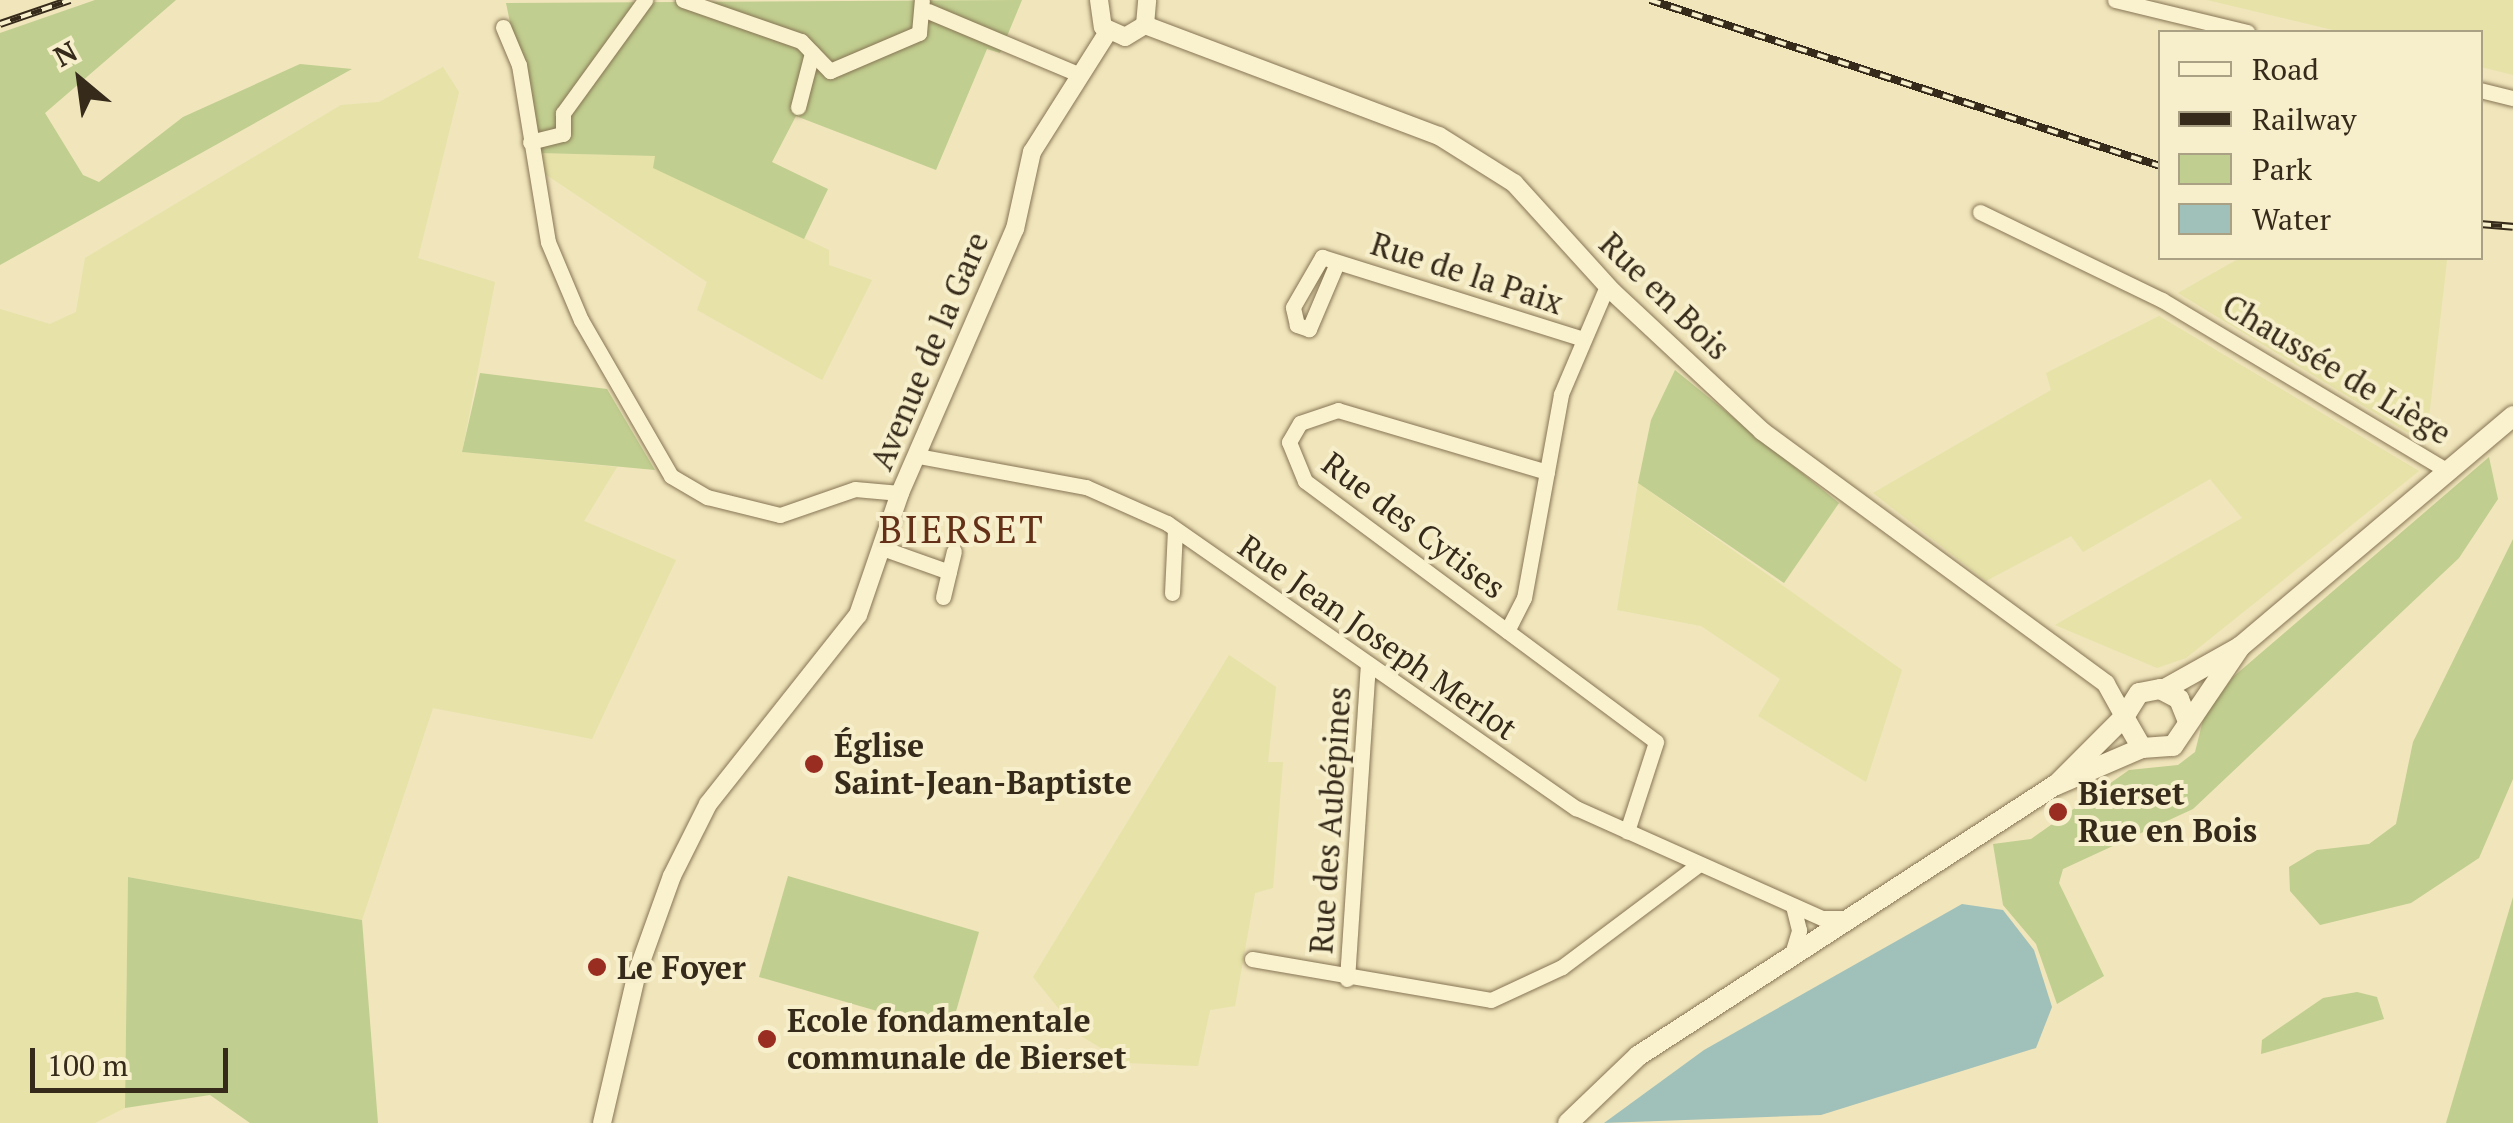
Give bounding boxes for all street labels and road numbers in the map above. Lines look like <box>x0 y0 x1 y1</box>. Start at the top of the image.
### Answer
street label: Rue de la Paix <box>1366 224 1568 322</box>
street label: Rue en Bois <box>1592 224 1738 368</box>
street label: Avenue de la Gare <box>862 226 996 476</box>
street label: Chaussée de Liège <box>2216 286 2458 452</box>
street label: Rue des Cytises <box>1315 444 1513 606</box>
street label: Rue Jean Joseph Merlot <box>1232 526 1524 748</box>
street label: Rue des Aubépines <box>1301 685 1359 955</box>

